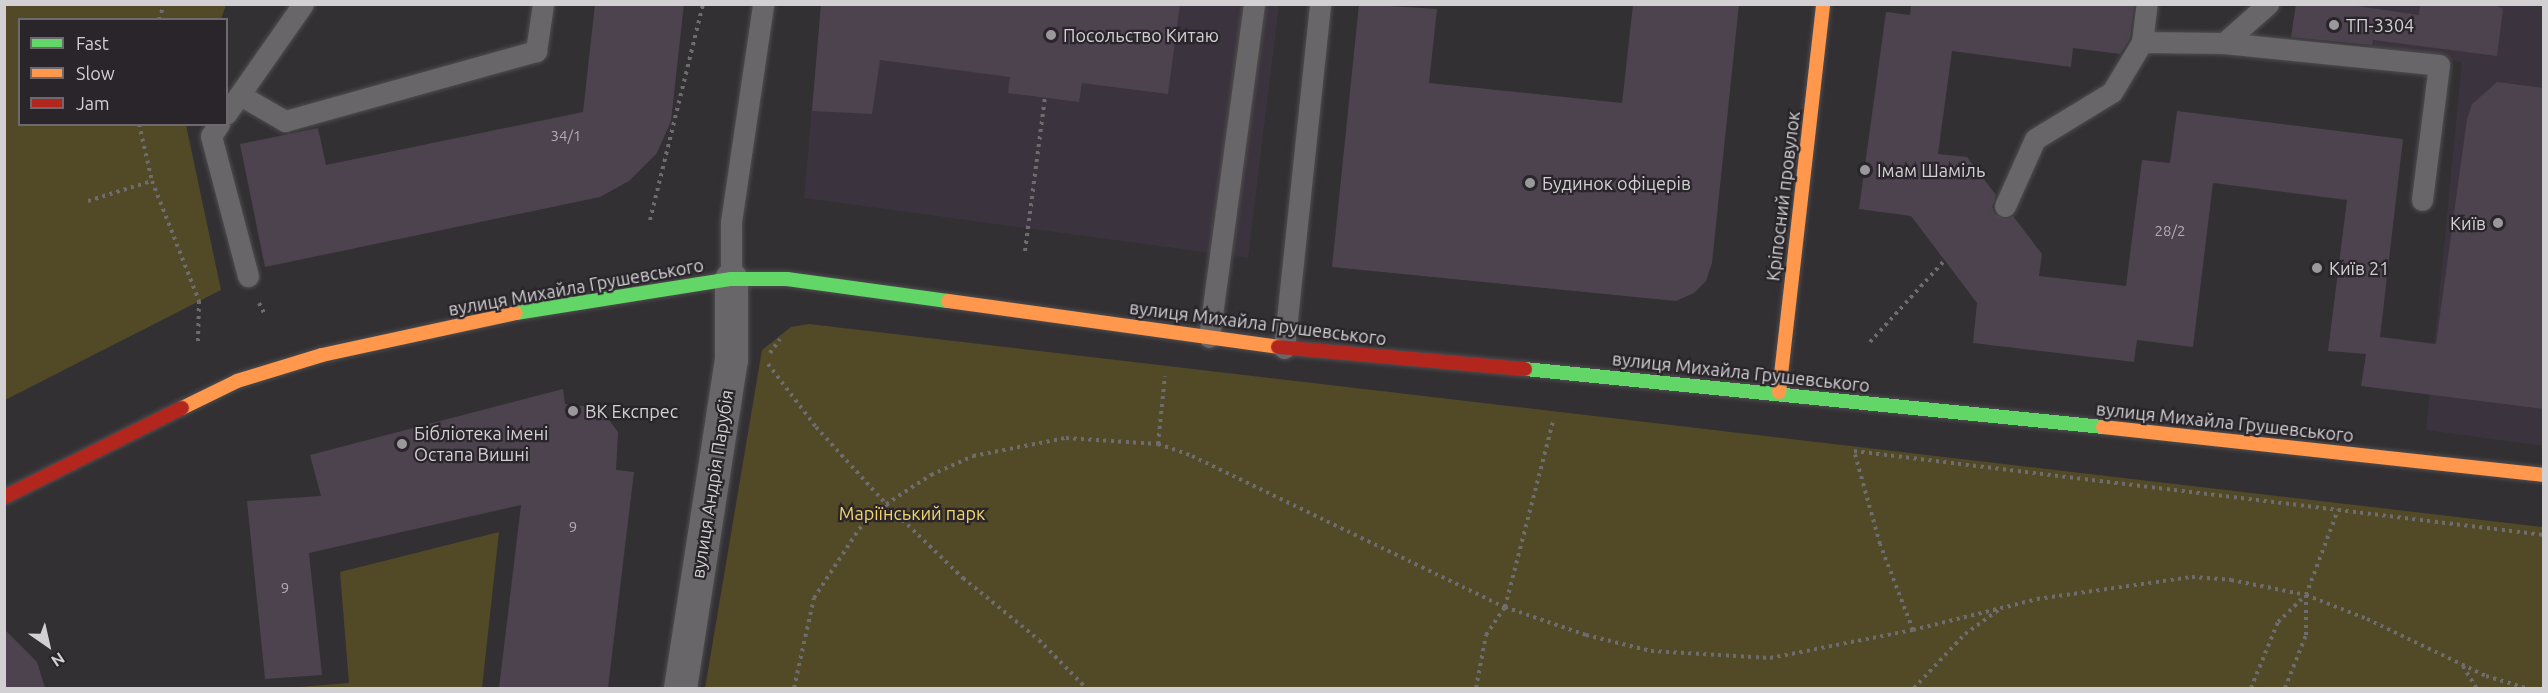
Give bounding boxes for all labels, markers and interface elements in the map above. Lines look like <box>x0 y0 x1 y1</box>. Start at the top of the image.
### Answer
place label: ТП-3304 <box>2346 14 2414 36</box>
legend <box>18 18 228 126</box>
marker: ТП-3304 <box>2327 18 2341 32</box>
place label: Посольство Китаю <box>1063 24 1219 46</box>
marker: Посольство Китаю <box>1044 28 1058 42</box>
text: Fast <box>76 33 109 53</box>
text: Slow <box>76 63 115 83</box>
text: Jam <box>76 93 110 113</box>
street label: Кріпосний провулок <box>1762 110 1804 282</box>
house number: 34/1 <box>551 127 581 145</box>
place label: Імам Шаміль <box>1877 159 1985 181</box>
marker: Імам Шаміль <box>1858 163 1872 177</box>
place label: Будинок офіцерів <box>1542 172 1691 194</box>
marker: Будинок офіцерів <box>1523 176 1537 190</box>
place label: Київ <box>2450 212 2486 234</box>
marker: Київ <box>2491 216 2505 230</box>
house number: 28/2 <box>2155 222 2185 240</box>
street label: вулиця Михайла Грушевського <box>447 254 705 320</box>
place label: Київ 21 <box>2329 257 2389 279</box>
marker: Київ 21 <box>2310 261 2324 275</box>
street label: вулиця Михайла Грушевського <box>1128 296 1388 350</box>
street label: вулиця Михайла Грушевського <box>1611 348 1871 396</box>
street label: вулиця Андрія Парубія <box>686 388 738 580</box>
street label: вулиця Михайла Грушевського <box>2095 398 2355 446</box>
place label: ВК Експрес <box>585 400 678 422</box>
marker: ВК Експрес <box>566 404 580 418</box>
place label: Бібліотека імені Остапа Вишні <box>414 423 548 466</box>
marker: Бібліотека імені Остапа Вишні <box>395 437 409 451</box>
park label: Маріїнський парк <box>839 502 985 524</box>
house number: 9 <box>569 518 577 536</box>
house number: 9 <box>281 579 289 597</box>
north arrow <box>18 615 78 675</box>
text: N <box>48 649 68 671</box>

